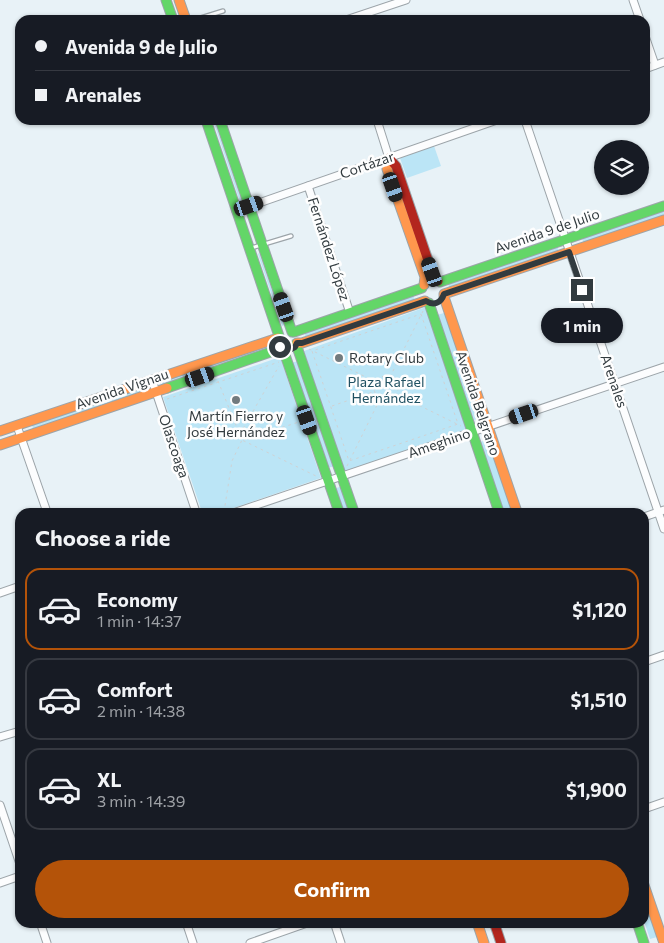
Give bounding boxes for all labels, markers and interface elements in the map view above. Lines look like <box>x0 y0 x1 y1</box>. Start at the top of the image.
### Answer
text: Avenida 9 de Julio <box>65 35 218 58</box>
text: Arenales <box>65 83 141 106</box>
map controls <box>594 140 649 195</box>
button: layers <box>594 140 649 195</box>
street label: Cortázar <box>337 147 397 182</box>
car <box>381 170 404 204</box>
car <box>232 194 265 218</box>
street label: Fernández López <box>305 195 354 303</box>
street label: Avenida 9 de Julio <box>492 205 602 256</box>
car <box>420 255 443 289</box>
route end <box>571 279 593 301</box>
car <box>272 290 295 324</box>
callout: 1 min <box>541 308 623 342</box>
text: 1 min <box>563 316 601 335</box>
route start <box>269 336 291 358</box>
street label: Avenida Belgrano <box>453 348 504 458</box>
place label: Rotary Club <box>349 349 424 366</box>
marker: Rotary Club <box>333 352 345 364</box>
street label: Arenales <box>597 352 631 410</box>
street label: Avenida Vignau <box>73 365 171 412</box>
car <box>183 365 216 389</box>
park label: Plaza Rafael Hernández <box>348 373 424 406</box>
marker: Martín Fierro y José Hernández <box>230 394 242 406</box>
car <box>507 402 540 426</box>
car <box>295 403 318 437</box>
place label: Martín Fierro y José Hernández <box>187 407 285 440</box>
street label: Olascoaga <box>156 412 193 480</box>
street label: Ameghino <box>405 424 472 461</box>
text: Choose a ride <box>35 524 170 551</box>
icon: car <box>37 587 82 632</box>
text: Economy <box>97 588 178 611</box>
text: $1,120 <box>572 598 627 621</box>
text: 1 min · 14:37 <box>97 611 182 630</box>
icon: car <box>37 677 82 722</box>
text: Comfort <box>97 678 173 701</box>
text: $1,510 <box>570 688 627 711</box>
text: 2 min · 14:38 <box>97 701 185 720</box>
icon: car <box>37 767 82 812</box>
text: XL <box>97 768 122 791</box>
text: $1,900 <box>566 778 627 801</box>
text: 3 min · 14:39 <box>97 791 185 810</box>
button: Confirm <box>35 860 629 918</box>

